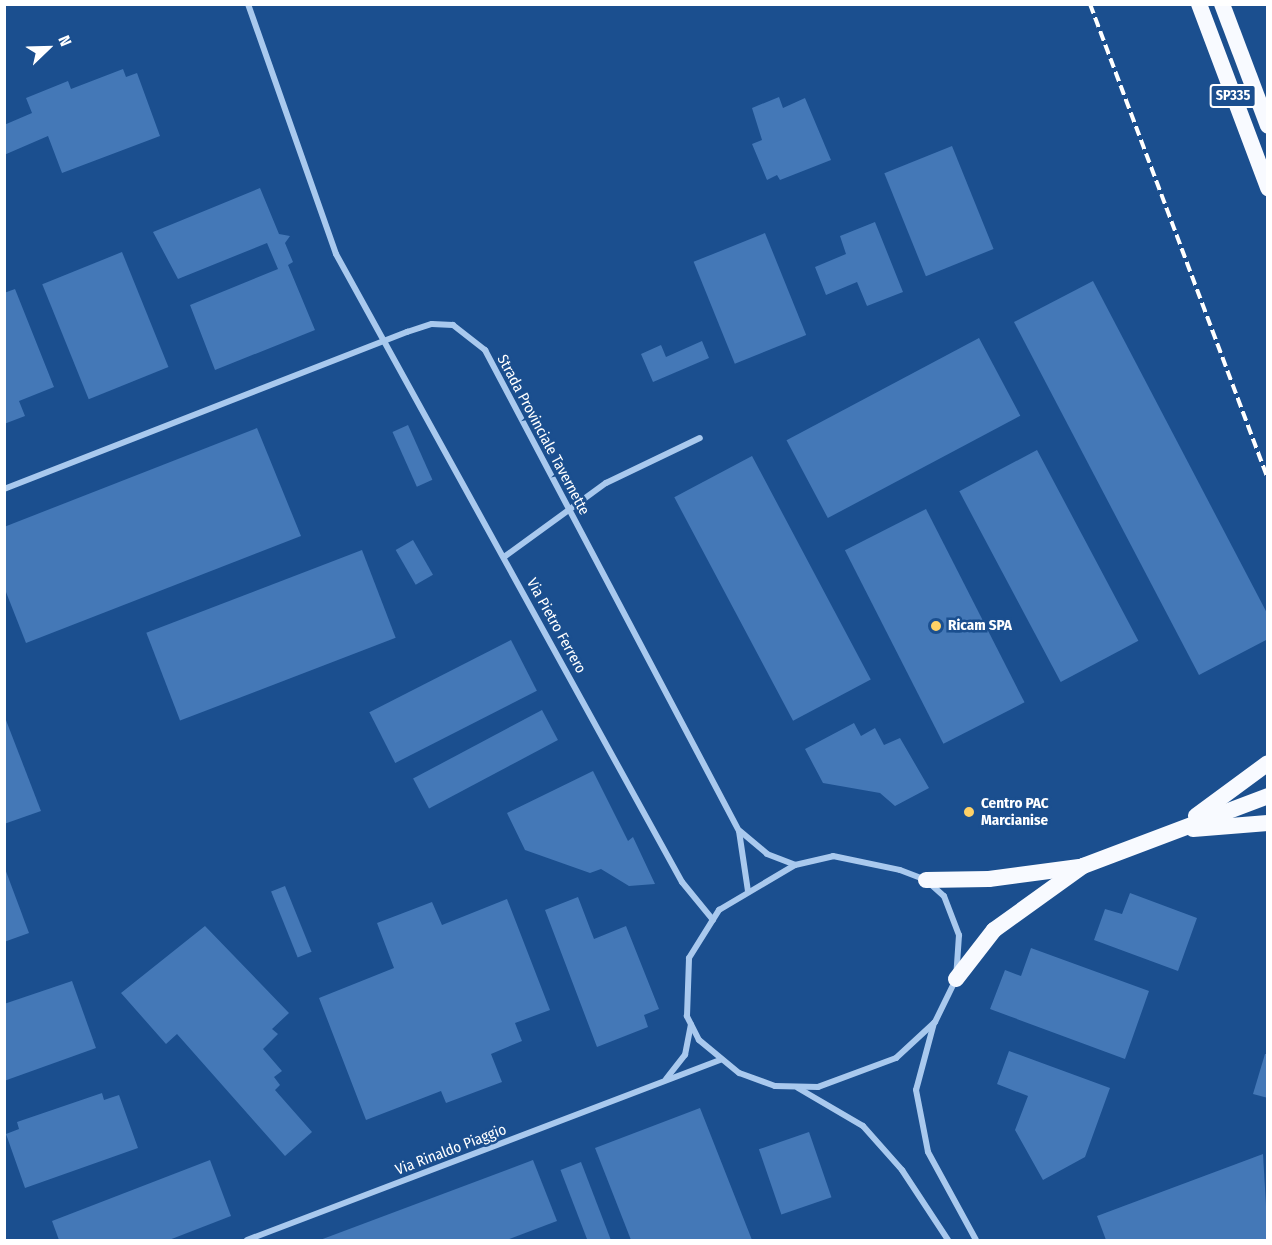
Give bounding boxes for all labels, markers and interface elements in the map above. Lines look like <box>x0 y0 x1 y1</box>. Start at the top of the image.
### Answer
north arrow <box>18 18 78 78</box>
text: N <box>54 33 76 49</box>
road number: SP335 <box>1209 85 1257 107</box>
street label: Strada Provinciale Tavernette <box>493 352 593 518</box>
street label: Via Pietro Ferrero <box>522 575 590 677</box>
place label: Ricam SPA <box>948 617 1012 635</box>
marker: Ricam SPA <box>929 619 943 633</box>
place label: Centro PAC Marcianise <box>981 794 1049 829</box>
marker: Centro PAC Marcianise <box>962 805 976 819</box>
street label: Via Rinaldo Piaggio <box>393 1121 509 1179</box>

